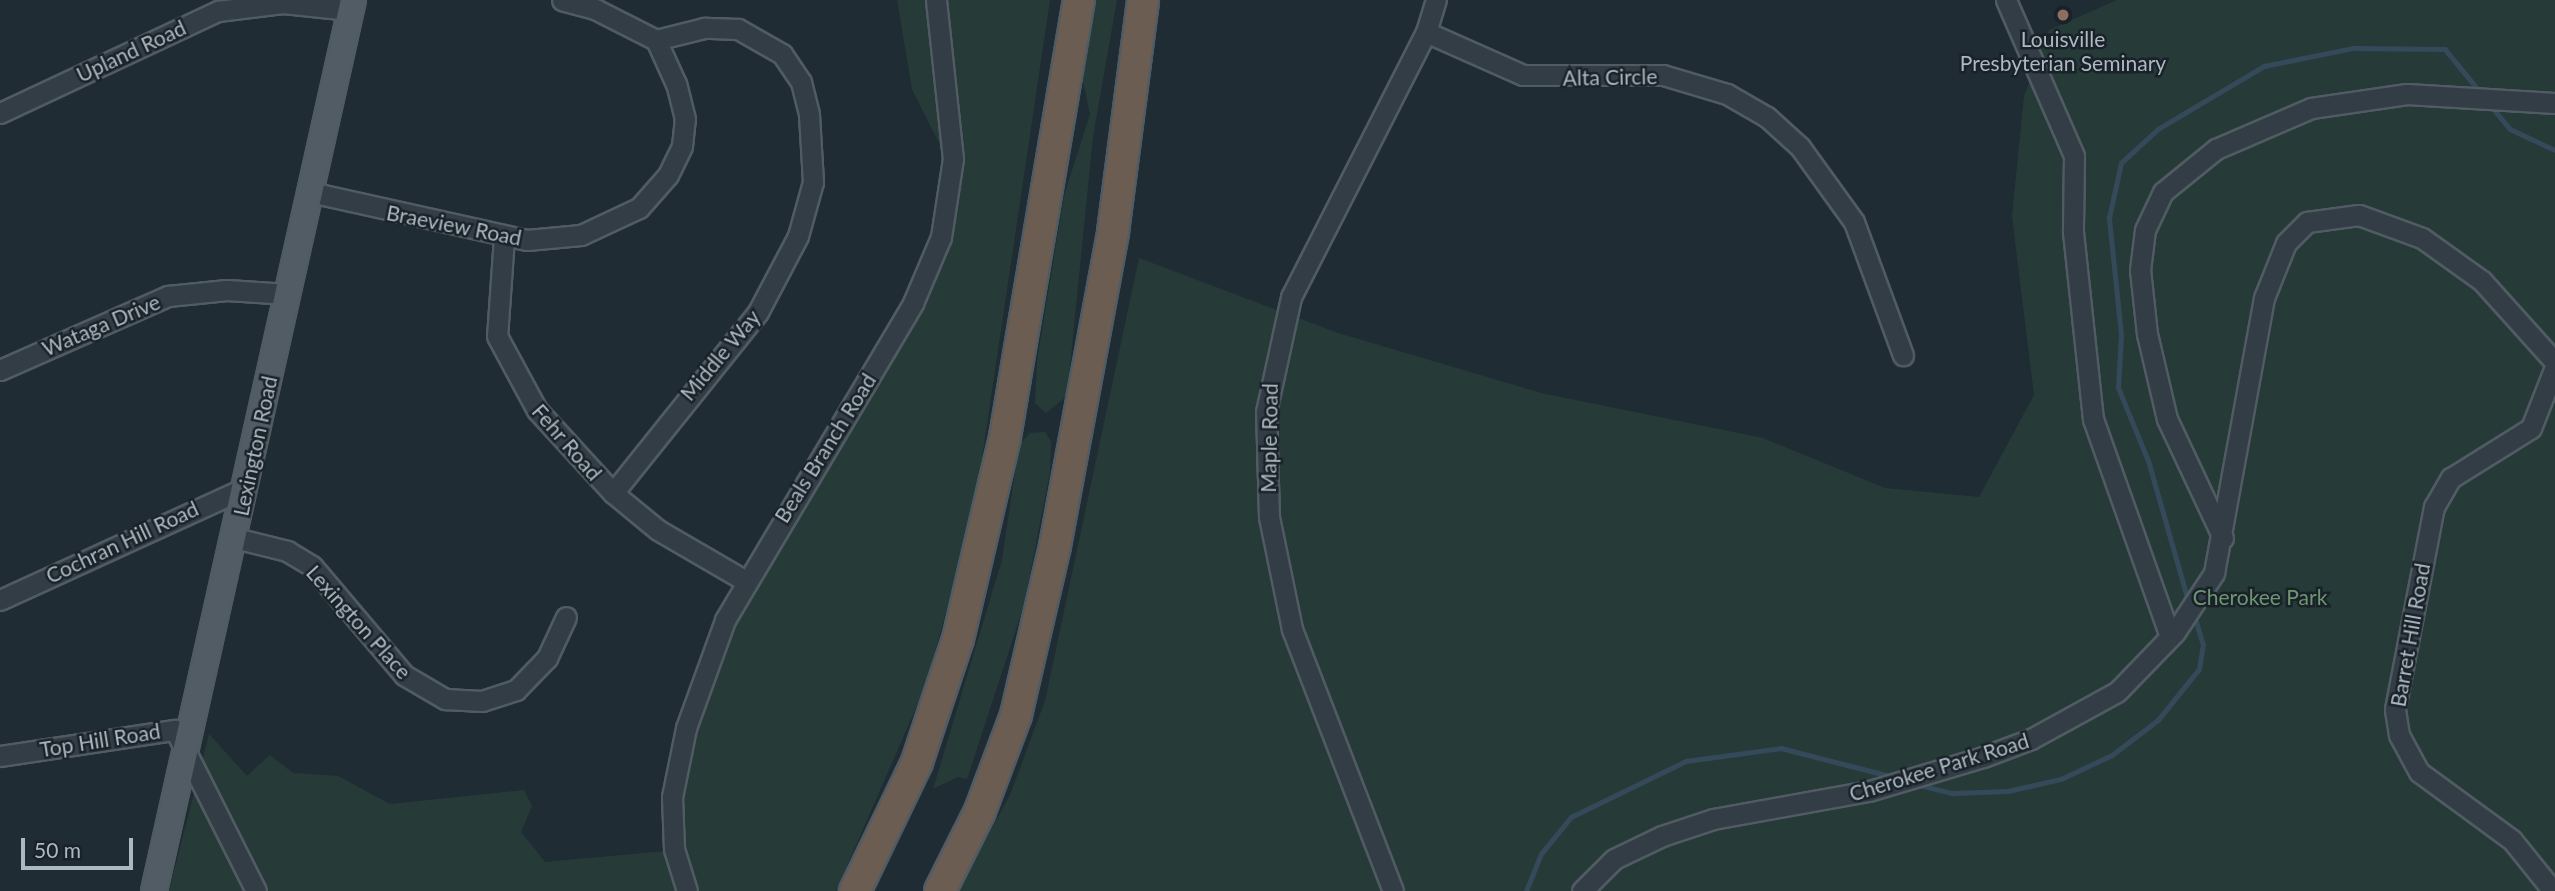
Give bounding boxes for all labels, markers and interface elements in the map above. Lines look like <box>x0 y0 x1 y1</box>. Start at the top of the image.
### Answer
marker: Louisville Presbyterian Seminary <box>2055 7 2071 23</box>
street label: Upland Road <box>72 15 190 87</box>
place label: Louisville Presbyterian Seminary <box>1960 26 2166 76</box>
street label: Alta Circle <box>1562 64 1658 90</box>
street label: Braeview Road <box>384 200 524 250</box>
street label: Wataga Drive <box>38 289 164 361</box>
street label: Middle Way <box>675 304 765 406</box>
street label: Beals Branch Road <box>769 369 881 527</box>
street label: Lexington Road <box>228 374 282 518</box>
street label: Maple Road <box>1255 383 1283 493</box>
street label: Fehr Road <box>527 399 607 485</box>
street label: Cochran Hill Road <box>42 496 202 588</box>
street label: Lexington Place <box>301 560 417 684</box>
street label: Barret Hill Road <box>2385 561 2435 709</box>
park label: Cherokee Park <box>2193 584 2327 610</box>
street label: Top Hill Road <box>38 718 162 762</box>
street label: Cherokee Park Road <box>1846 728 2032 806</box>
scale bar <box>24 824 136 868</box>
text: 50 m <box>34 837 81 862</box>

